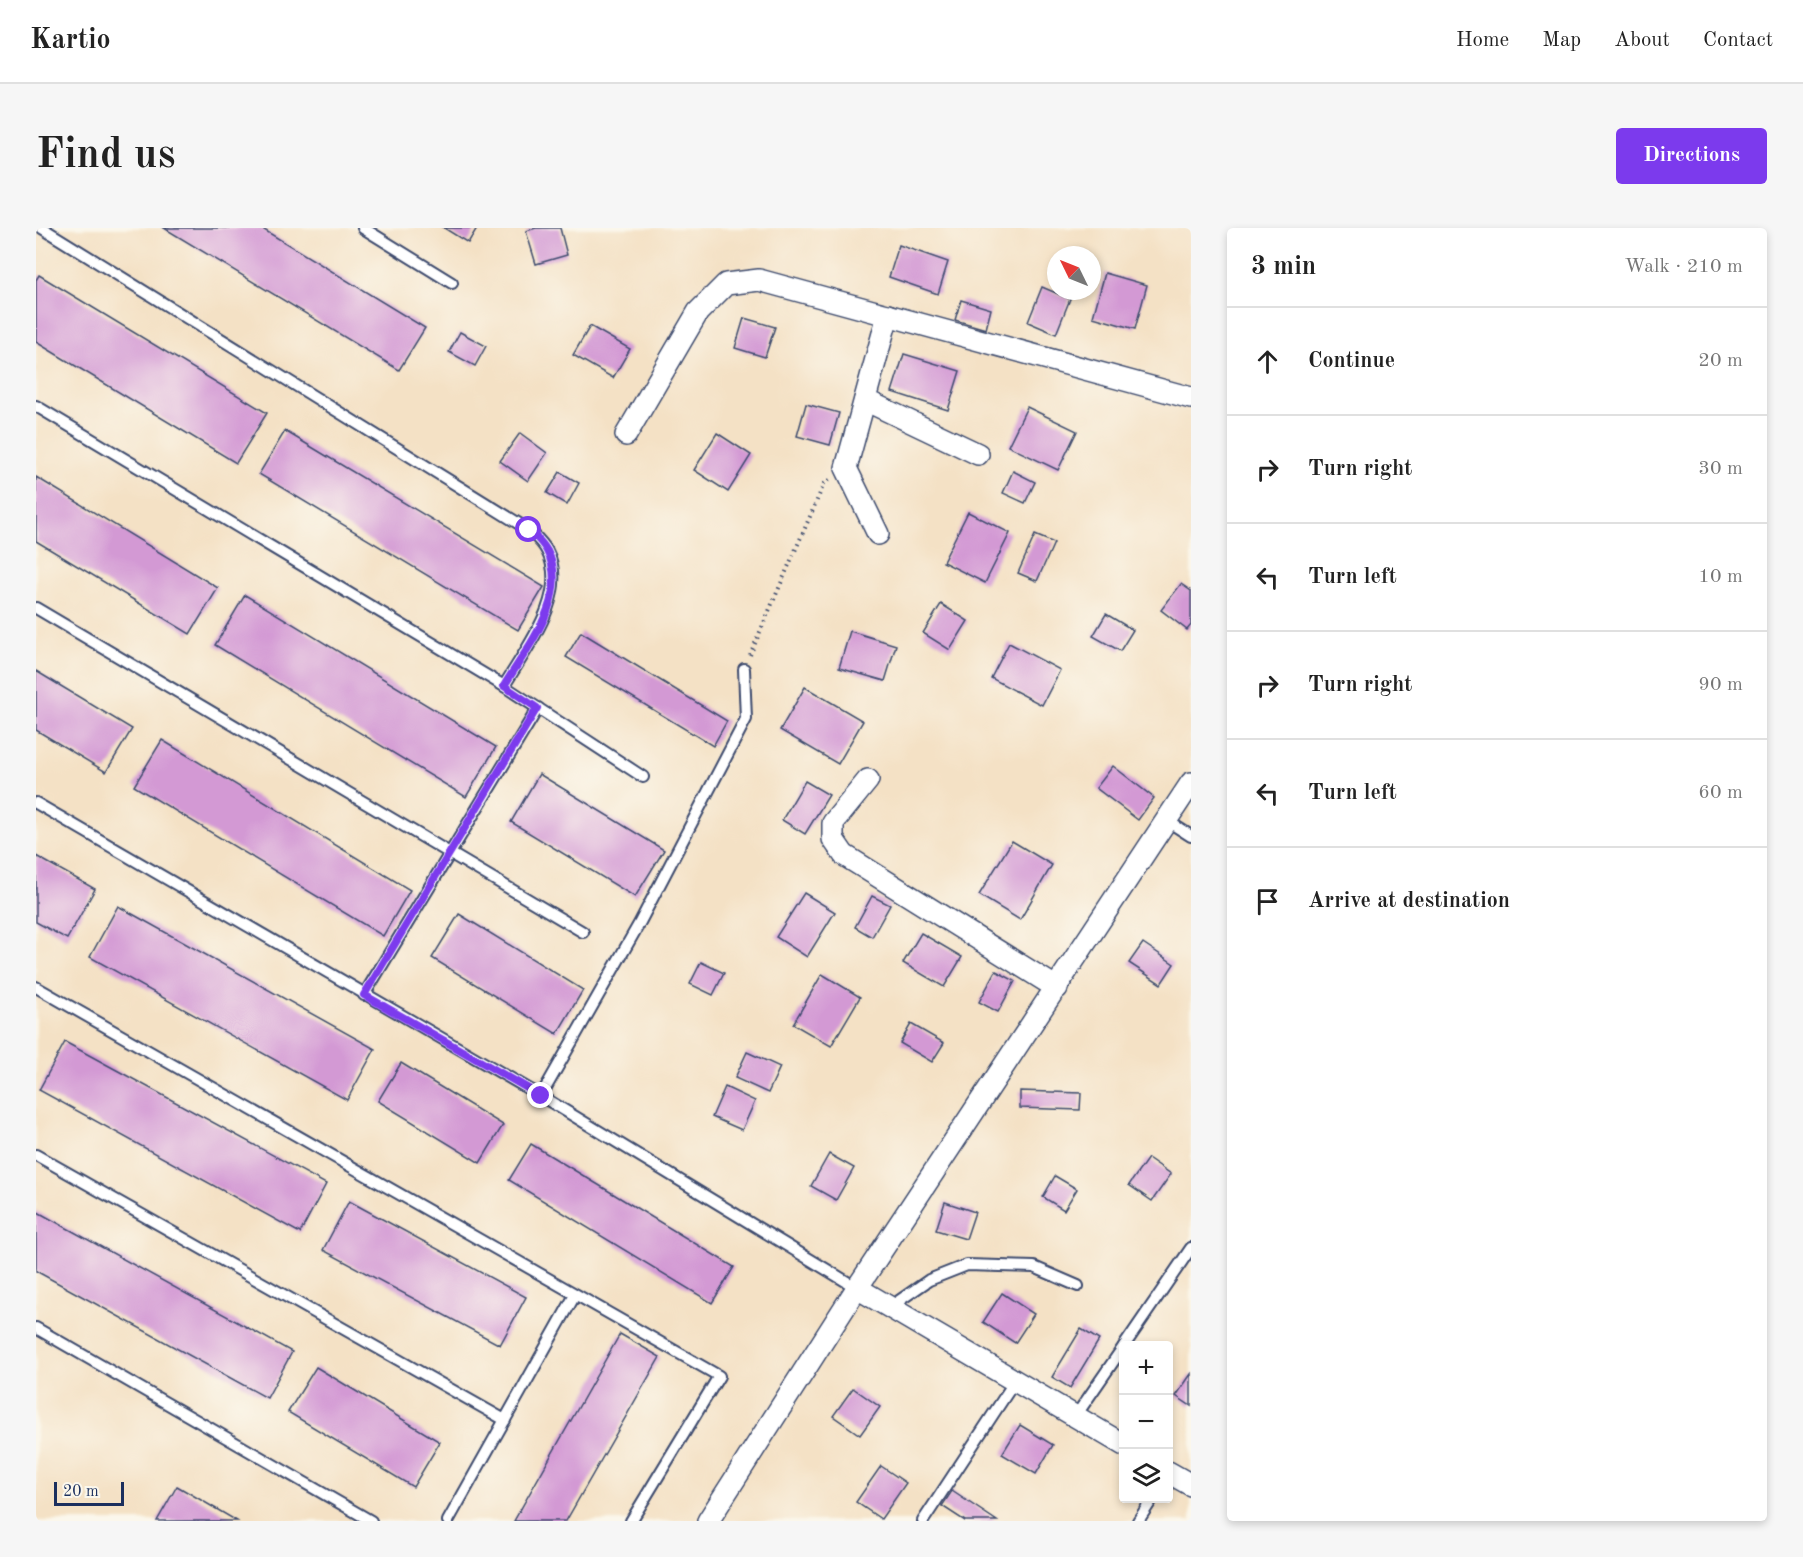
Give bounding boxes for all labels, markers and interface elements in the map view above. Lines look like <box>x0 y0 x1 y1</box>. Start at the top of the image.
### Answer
text: Kartio <box>30 27 111 55</box>
text: Home <box>1456 30 1509 51</box>
text: Map <box>1542 30 1581 51</box>
text: About <box>1614 30 1670 51</box>
text: Contact <box>1703 30 1773 51</box>
button: Directions <box>1616 128 1767 184</box>
text: Find us <box>36 135 175 177</box>
north arrow <box>1047 246 1101 300</box>
text: 3 min <box>1251 254 1316 280</box>
text: Walk · 210 m <box>1624 257 1743 277</box>
icon: ahead <box>1251 345 1284 378</box>
text: Continue <box>1308 350 1395 372</box>
text: 20 m <box>1698 351 1743 371</box>
icon: right <box>1251 453 1284 486</box>
text: Turn right <box>1308 458 1412 480</box>
text: 30 m <box>1698 459 1743 479</box>
route start <box>515 516 541 542</box>
icon: left <box>1251 561 1284 594</box>
text: Turn left <box>1308 566 1397 588</box>
text: 10 m <box>1698 567 1743 587</box>
icon: right <box>1251 669 1284 702</box>
text: Turn right <box>1308 674 1412 696</box>
text: 90 m <box>1698 675 1743 695</box>
icon: left <box>1251 777 1284 810</box>
text: Turn left <box>1308 782 1397 804</box>
text: 60 m <box>1698 783 1743 803</box>
icon: arrive <box>1251 885 1284 918</box>
text: Arrive at destination <box>1308 890 1510 912</box>
route end <box>527 1082 553 1108</box>
map controls <box>1119 1341 1173 1503</box>
button: + <box>1119 1341 1173 1395</box>
button: − <box>1119 1395 1173 1449</box>
button: layers <box>1119 1449 1173 1503</box>
scale bar <box>54 1479 124 1506</box>
text: 20 m <box>63 1484 99 1500</box>

